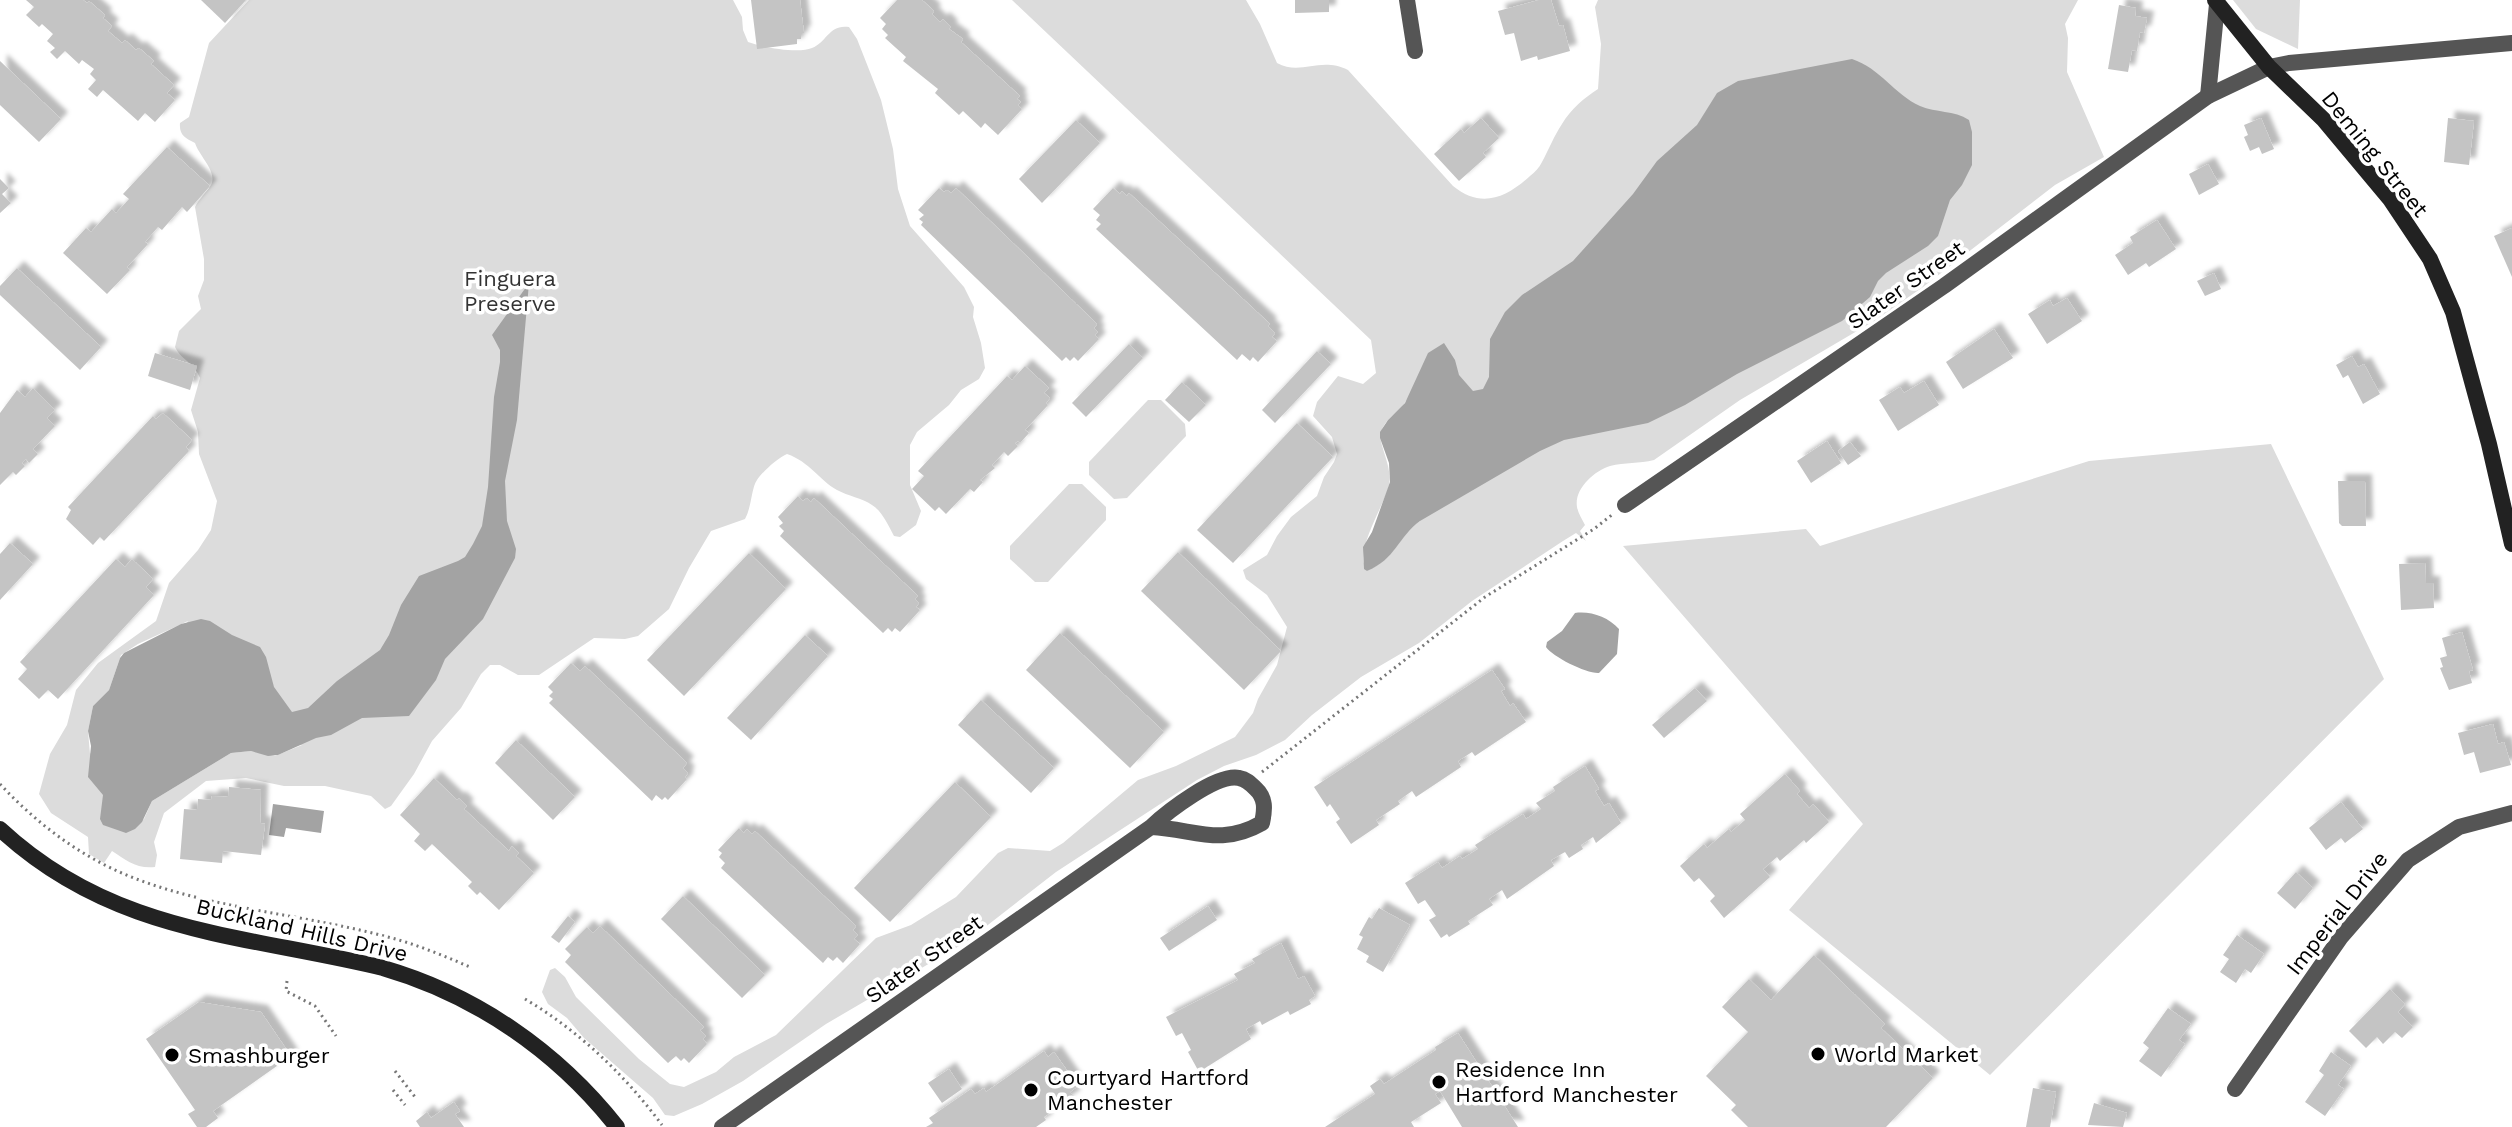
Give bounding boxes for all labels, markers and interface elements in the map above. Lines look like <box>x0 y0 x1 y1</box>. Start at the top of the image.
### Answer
street label: Deming Street <box>2317 86 2433 222</box>
street label: Slater Street <box>1843 235 1969 335</box>
park label: Finguera Preserve <box>464 266 556 316</box>
street label: Imperial Drive <box>2281 846 2393 980</box>
street label: Buckland Hills Drive <box>194 894 410 966</box>
street label: Slater Street <box>861 909 987 1009</box>
place label: World Market <box>1834 1042 1978 1067</box>
place label: Smashburger <box>188 1043 330 1068</box>
marker: World Market <box>1809 1045 1827 1063</box>
marker: Smashburger <box>163 1046 181 1064</box>
place label: Residence Inn Hartford Manchester <box>1455 1057 1678 1107</box>
place label: Courtyard Hartford Manchester <box>1047 1065 1249 1115</box>
marker: Residence Inn Hartford Manchester <box>1430 1073 1448 1091</box>
marker: Courtyard Hartford Manchester <box>1022 1081 1040 1099</box>

